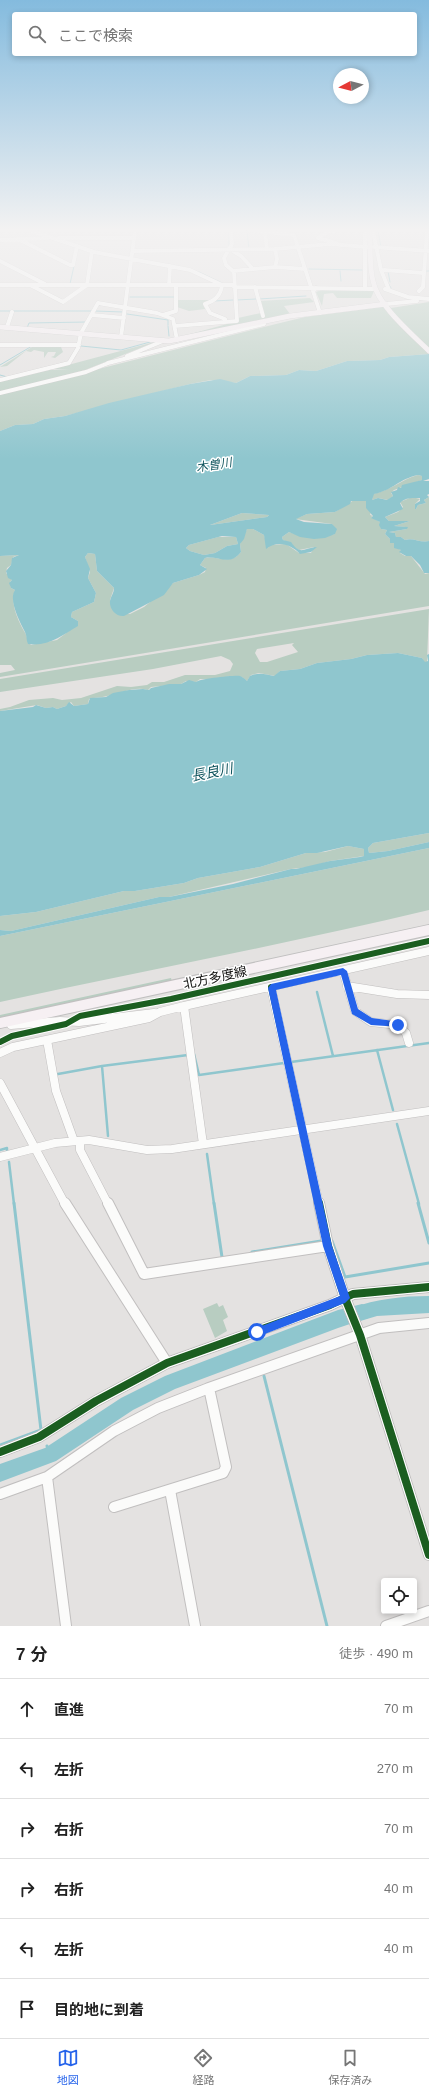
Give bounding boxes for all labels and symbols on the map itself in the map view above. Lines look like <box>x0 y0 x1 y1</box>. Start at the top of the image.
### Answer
north arrow <box>333 68 369 104</box>
water label: 木曽川 <box>195 455 235 475</box>
water label: 長良川 <box>190 760 236 784</box>
street label: 北方多度線 <box>182 963 248 992</box>
route end <box>389 1016 407 1034</box>
route start <box>248 1323 266 1341</box>

